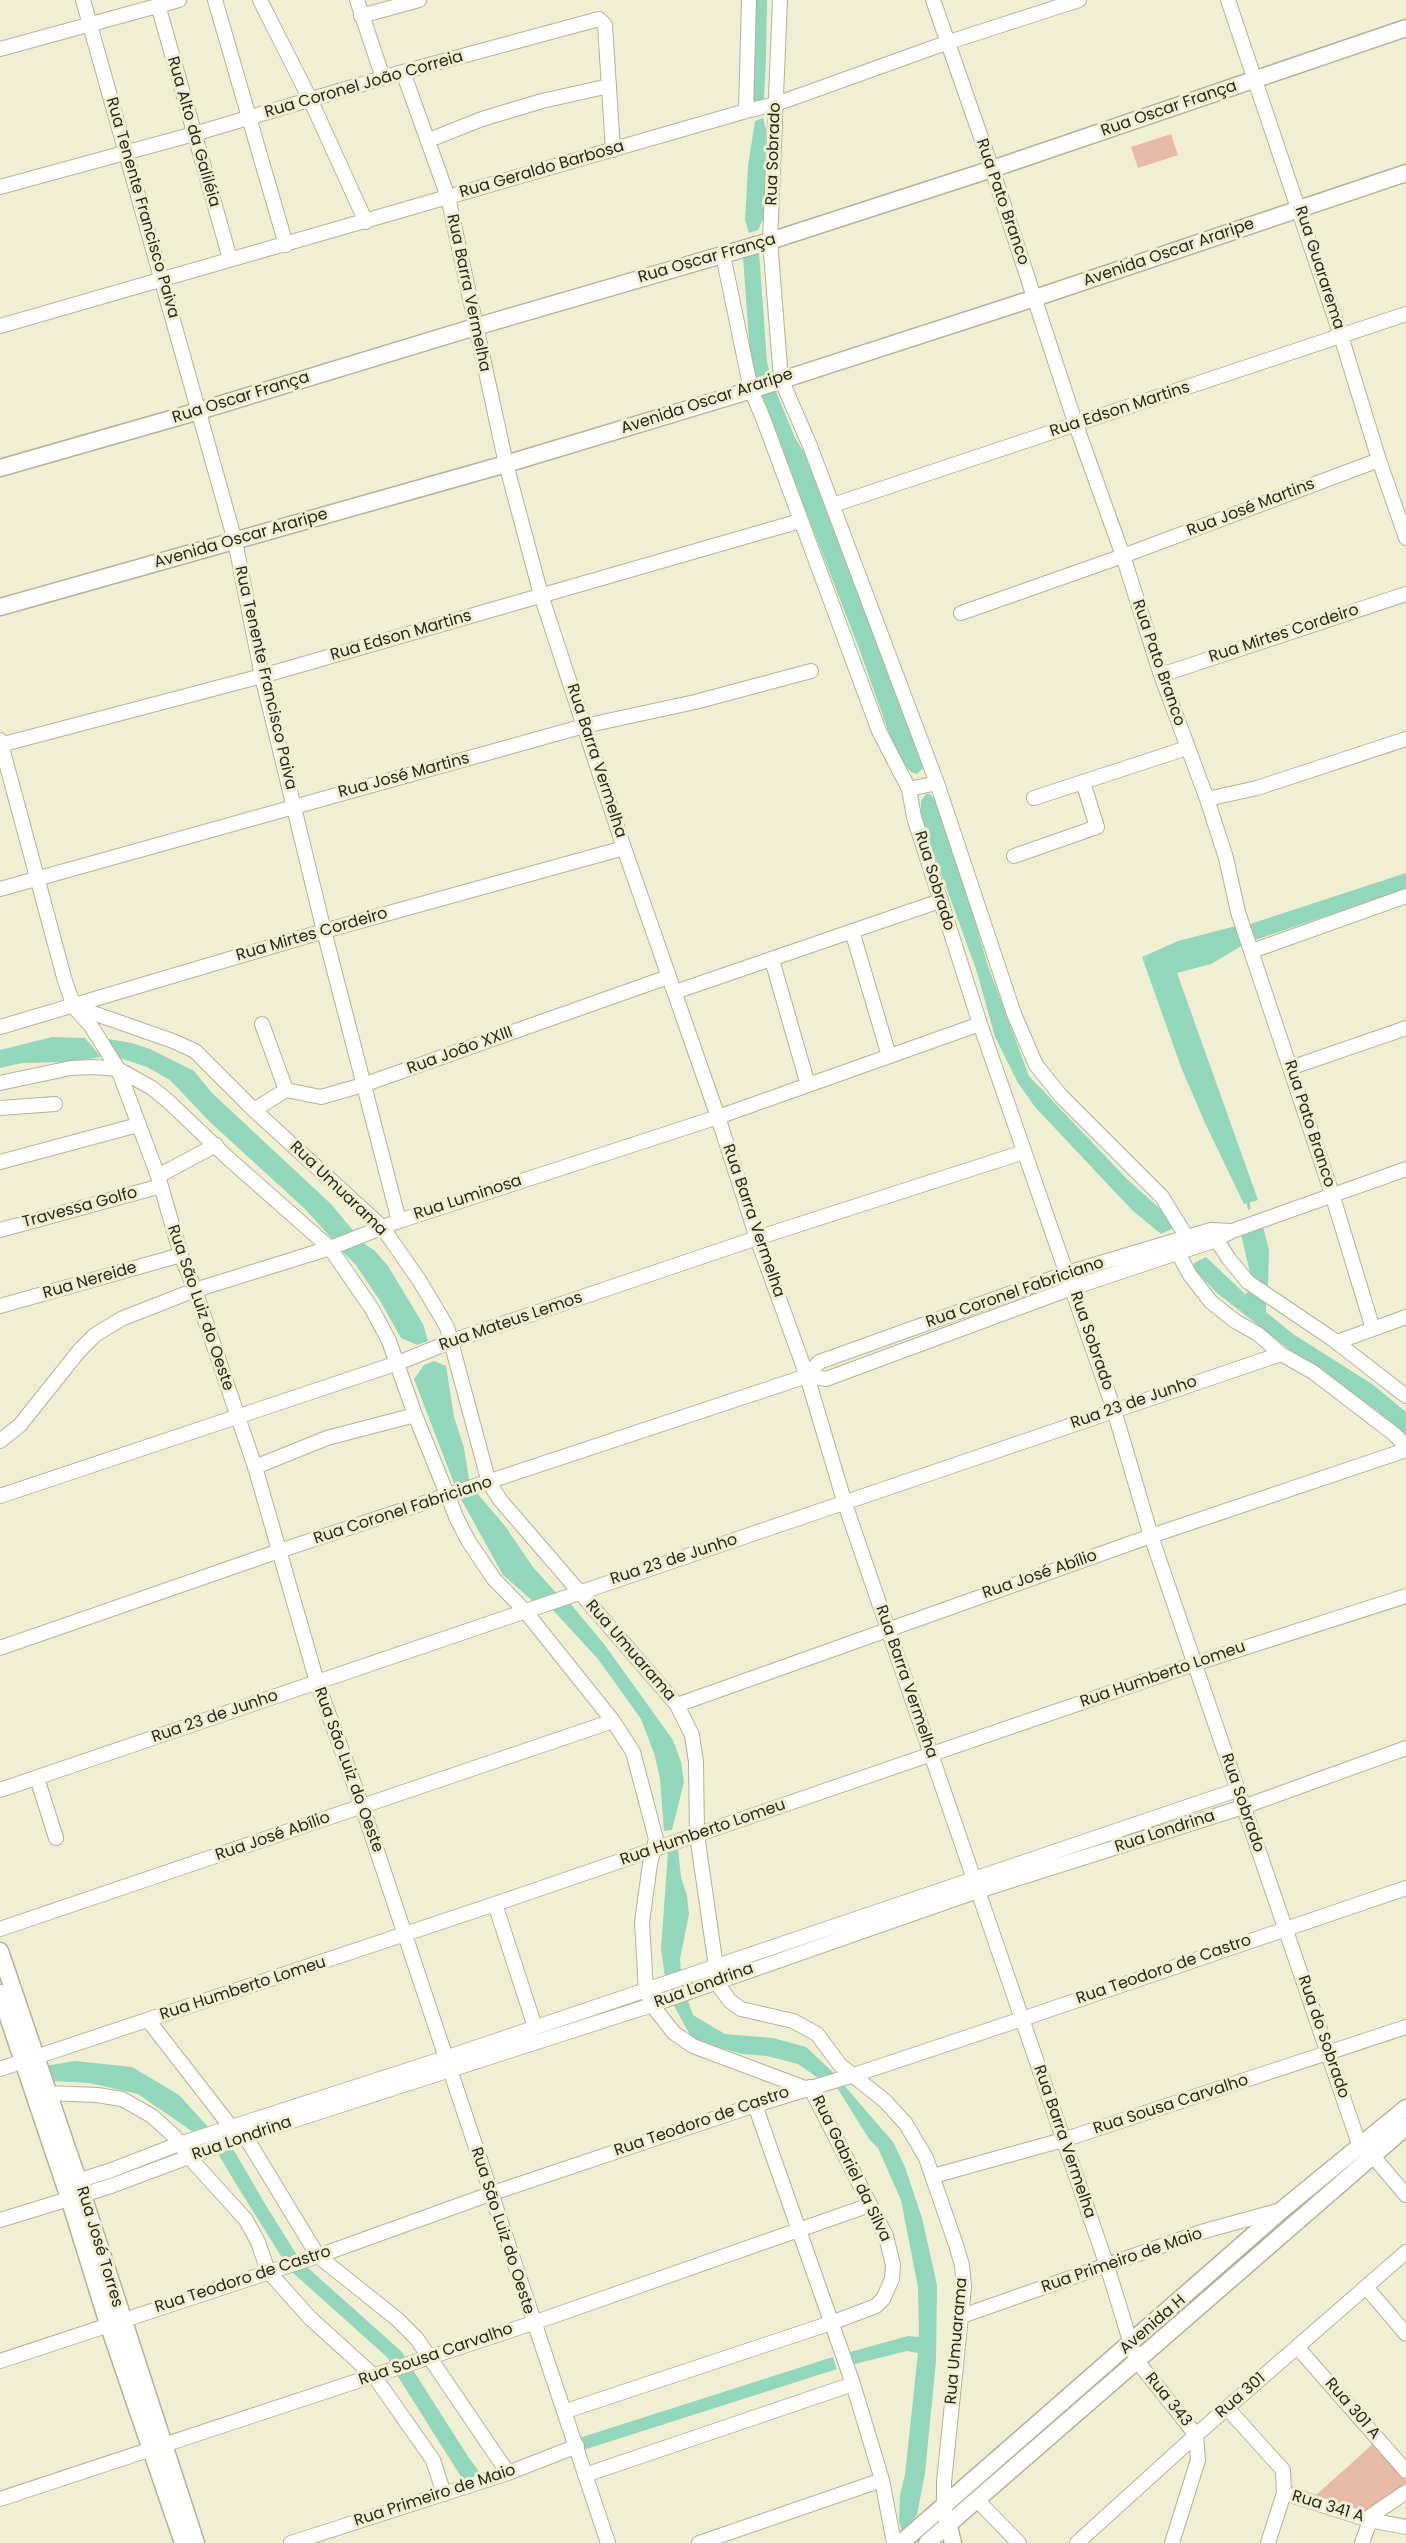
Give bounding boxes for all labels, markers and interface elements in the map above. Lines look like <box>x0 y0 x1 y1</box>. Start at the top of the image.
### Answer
street label: Rua Coronel João Correia <box>263 47 465 123</box>
street label: Rua Alto da Galiléia <box>162 54 224 210</box>
street label: Rua Oscar França <box>1099 77 1239 141</box>
street label: Rua Tenente Francisco Paiva <box>101 95 183 321</box>
street label: Rua Sobrado <box>763 102 785 206</box>
street label: Rua Pato Branco <box>971 136 1033 268</box>
street label: Rua Geraldo Barbosa <box>458 137 626 203</box>
street label: Rua Guararema <box>1290 204 1348 332</box>
street label: Rua Barra Vermelha <box>442 212 494 374</box>
street label: Avenida Oscar Araripe <box>1081 215 1257 291</box>
street label: Rua Oscar França <box>636 230 778 288</box>
street label: Avenida Oscar Araripe <box>619 365 795 439</box>
street label: Rua Oscar França <box>170 368 312 428</box>
street label: Rua Edson Martins <box>1048 378 1192 442</box>
street label: Rua José Martins <box>1184 475 1318 541</box>
street label: Avenida Oscar Araripe <box>152 505 330 573</box>
street label: Rua Tenente Francisco Paiva <box>230 564 300 792</box>
street label: Rua Pato Branco <box>1127 597 1189 729</box>
street label: Rua Mirtes Cordeiro <box>1207 601 1361 667</box>
street label: Rua Edson Martins <box>328 607 474 665</box>
street label: Rua Barra Vermelha <box>562 682 630 840</box>
street label: Rua José Martins <box>336 749 472 803</box>
street label: Rua Sobrado <box>910 829 958 933</box>
street label: Rua Mirtes Cordeiro <box>234 904 390 966</box>
street label: Rua João XXIII <box>405 1023 515 1079</box>
street label: Rua Pato Branco <box>1279 1058 1339 1190</box>
street label: Rua Umuarama <box>285 1138 391 1240</box>
street label: Rua Barra Vermelha <box>718 1142 788 1300</box>
street label: Rua Luminosa <box>412 1172 524 1224</box>
street label: Travessa Golfo <box>20 1183 140 1233</box>
street label: Rua São Luiz do Oeste <box>163 1222 237 1394</box>
street label: Rua Coronel Fabriciano <box>924 1254 1106 1332</box>
street label: Rua Nereide <box>41 1258 139 1304</box>
street label: Rua Mateus Lemos <box>437 1288 585 1356</box>
street label: Rua Sobrado <box>1065 1289 1117 1393</box>
street label: Rua 23 de Junho <box>1068 1372 1200 1434</box>
street label: Rua Coronel Fabriciano <box>311 1473 495 1549</box>
street label: Rua 23 de Junho <box>608 1530 740 1590</box>
street label: Rua José Abílio <box>980 1546 1100 1604</box>
street label: Rua Umuarama <box>581 1597 679 1705</box>
street label: Rua Barra Vermelha <box>871 1603 941 1761</box>
street label: Rua Humberto Lomeu <box>1078 1638 1248 1712</box>
street label: Rua São Luiz do Oeste <box>309 1685 387 1855</box>
street label: Rua 23 de Junho <box>149 1686 281 1748</box>
street label: Rua Sobrado <box>1216 1751 1268 1855</box>
street label: Rua Humberto Lomeu <box>618 1796 788 1870</box>
street label: Rua Londrina <box>1112 1807 1218 1857</box>
street label: Rua José Abílio <box>213 1808 333 1866</box>
street label: Rua Teodoro de Castro <box>1074 1931 1254 2009</box>
street label: Rua Humberto Lomeu <box>157 1953 329 2025</box>
street label: Rua Londrina <box>652 1959 756 2013</box>
street label: Rua do Sobrado <box>1293 1973 1353 2101</box>
street label: Rua Barra Vermelha <box>1029 2063 1099 2221</box>
street label: Rua Sousa Carvalho <box>1091 2071 1251 2139</box>
street label: Rua Teodoro de Castro <box>612 2083 792 2161</box>
street label: Rua Gabriel da Silva <box>807 2093 895 2245</box>
street label: Rua Londrina <box>190 2113 294 2165</box>
street label: Rua São Luiz do Oeste <box>466 2145 538 2317</box>
street label: Rua José Torres <box>71 2184 127 2310</box>
street label: Rua Primeiro de Maio <box>1039 2224 1205 2298</box>
street label: Rua Teodoro de Castro <box>153 2242 333 2318</box>
street label: Rua Umuarama <box>942 2277 972 2405</box>
street label: Avenida H <box>1116 2291 1190 2359</box>
street label: Rua Sousa Carvalho <box>356 2320 516 2390</box>
street label: Rua 343 <box>1140 2369 1196 2431</box>
street label: Rua 301 <box>1212 2369 1270 2423</box>
street label: Rua 301 A <box>1320 2375 1384 2443</box>
street label: Rua Primeiro de Maio <box>352 2461 518 2531</box>
street label: Rua 341 A <box>1289 2487 1367 2527</box>

